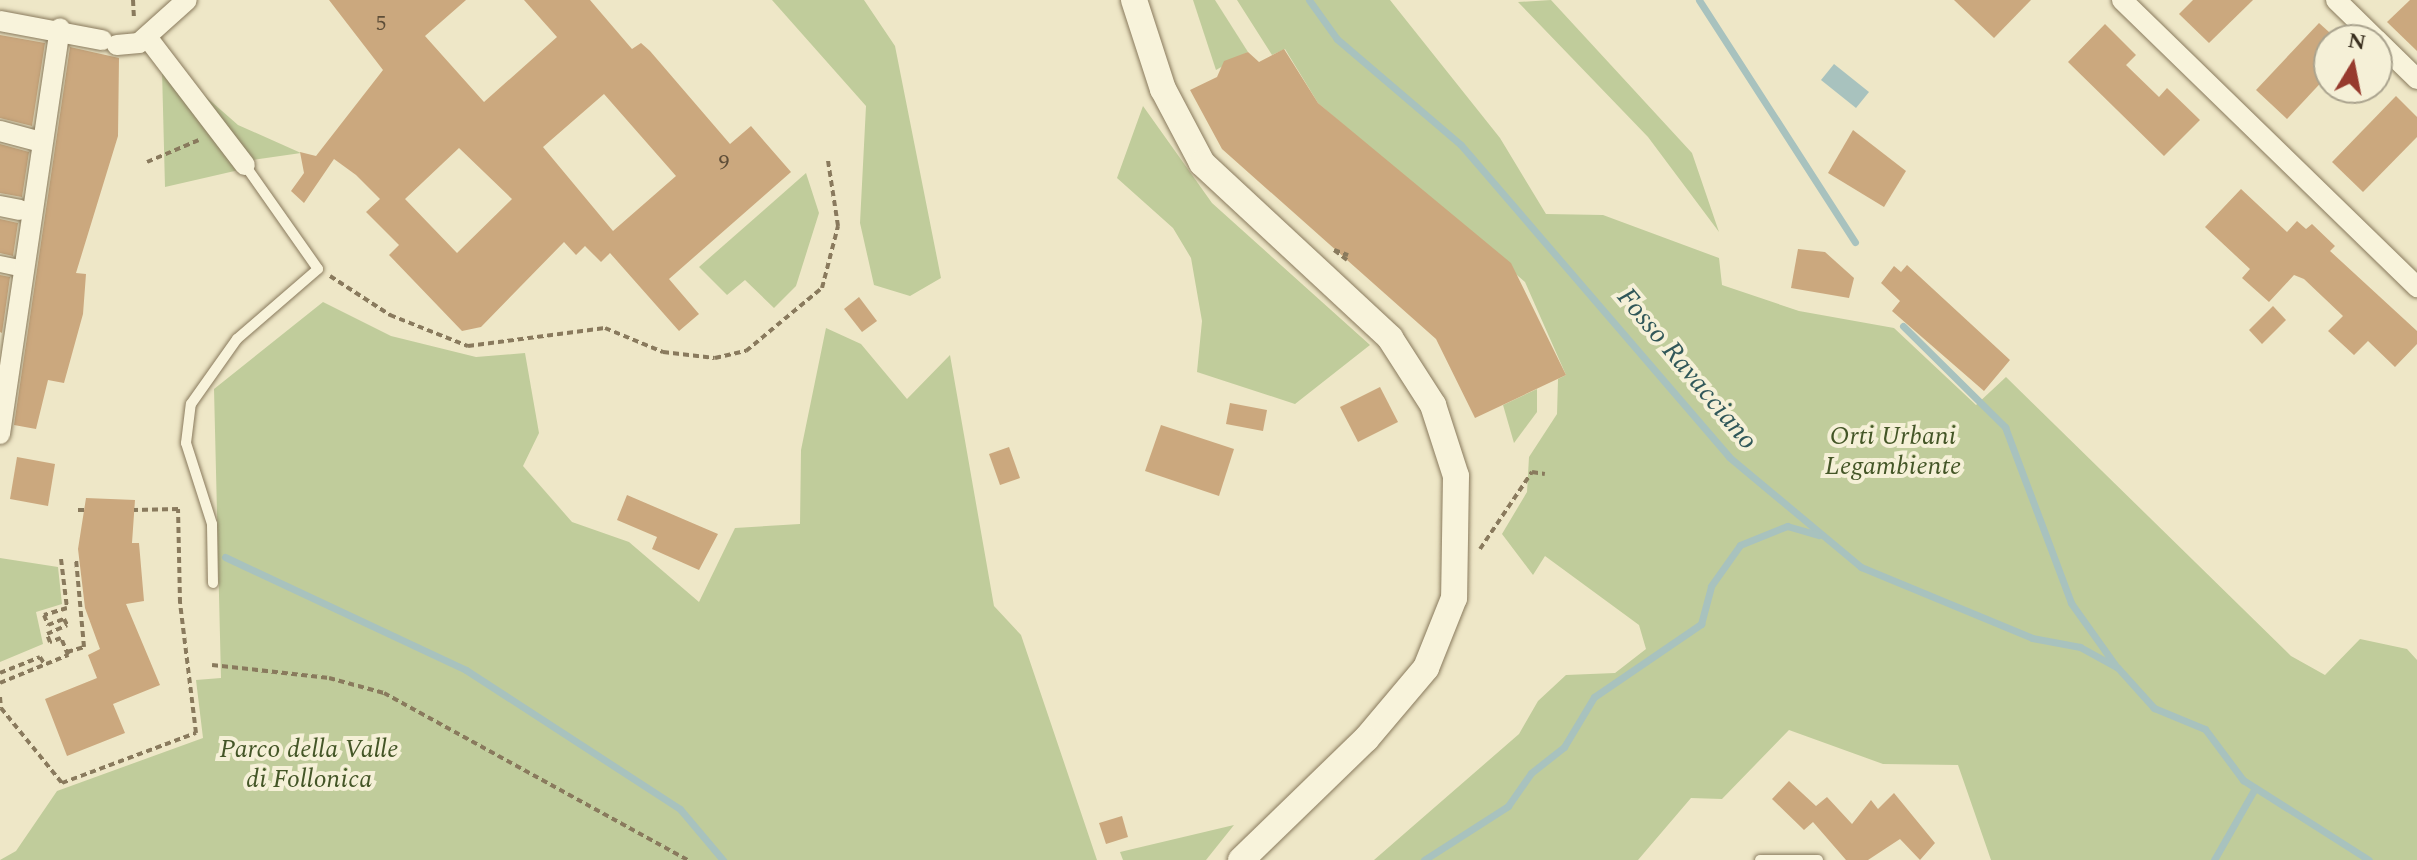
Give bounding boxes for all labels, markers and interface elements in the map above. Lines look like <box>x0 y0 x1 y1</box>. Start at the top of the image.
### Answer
house number: 5 <box>376 11 386 37</box>
north arrow <box>2313 24 2393 104</box>
text: N <box>2345 24 2369 60</box>
house number: 9 <box>719 150 729 176</box>
water label: Fosso Ravacciano <box>1609 281 1765 457</box>
park label: Orti Urbani Legambiente <box>1825 421 1961 482</box>
park label: Parco della Valle di Follonica <box>219 734 399 796</box>

